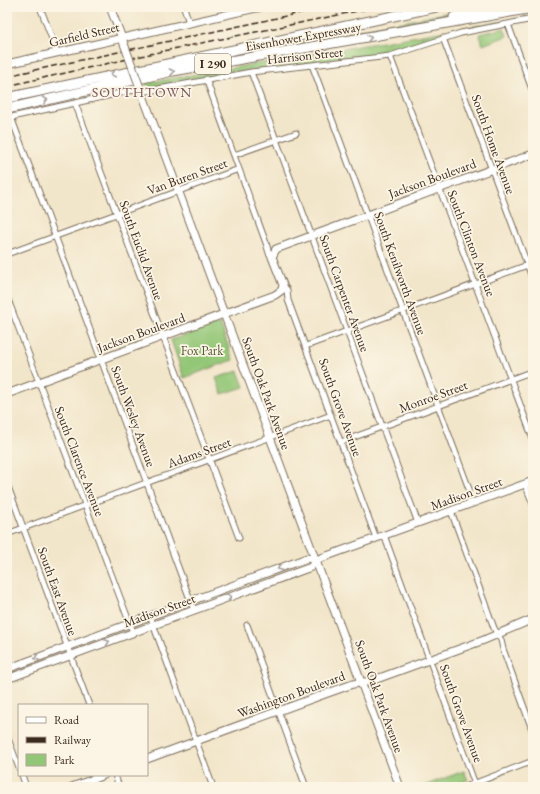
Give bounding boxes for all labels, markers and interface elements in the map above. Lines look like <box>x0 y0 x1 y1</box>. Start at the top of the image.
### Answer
street label: Garfield Street <box>47 18 121 51</box>
street label: Eisenhower Expressway <box>244 18 363 55</box>
one-way arrow <box>366 34 372 42</box>
street label: Harrison Street <box>266 43 344 68</box>
road number: I 290 <box>195 54 231 74</box>
one-way arrow <box>169 68 175 76</box>
one-way arrow <box>109 70 116 78</box>
district label: SOUTHTOWN <box>92 83 192 101</box>
street label: South Home Avenue <box>468 92 519 196</box>
one-way arrow <box>42 96 48 104</box>
street label: Van Buren Street <box>145 154 230 199</box>
street label: Jackson Boulevard <box>385 155 479 203</box>
street label: South Clinton Avenue <box>443 188 500 299</box>
street label: South Euclid Avenue <box>116 198 167 302</box>
street label: South Kenilworth Avenue <box>370 209 431 337</box>
street label: South Carpenter Avenue <box>315 232 374 354</box>
street label: Jackson Boulevard <box>94 309 188 357</box>
street label: South Oak Park Avenue <box>238 335 295 452</box>
park label: Fox Park <box>181 342 224 359</box>
street label: South Grove Avenue <box>315 356 366 459</box>
street label: South Wesley Avenue <box>107 363 160 469</box>
street label: Monroe Street <box>397 376 470 417</box>
street label: South Clarence Avenue <box>51 404 108 519</box>
street label: Adams Street <box>164 433 233 472</box>
street label: Madison Street <box>428 473 504 514</box>
street label: South East Avenue <box>34 545 81 638</box>
one-way arrow <box>276 564 283 572</box>
street label: Madison Street <box>121 590 197 631</box>
one-way arrow <box>226 593 233 601</box>
one-way arrow <box>104 638 111 646</box>
street label: South Oak Park Avenue <box>351 638 408 755</box>
one-way arrow <box>34 654 41 662</box>
street label: South Grove Avenue <box>436 662 487 765</box>
street label: Washington Boulevard <box>235 667 348 722</box>
legend <box>18 704 148 776</box>
text: Road <box>54 712 80 728</box>
text: Railway <box>54 732 92 748</box>
text: Park <box>54 752 75 768</box>

